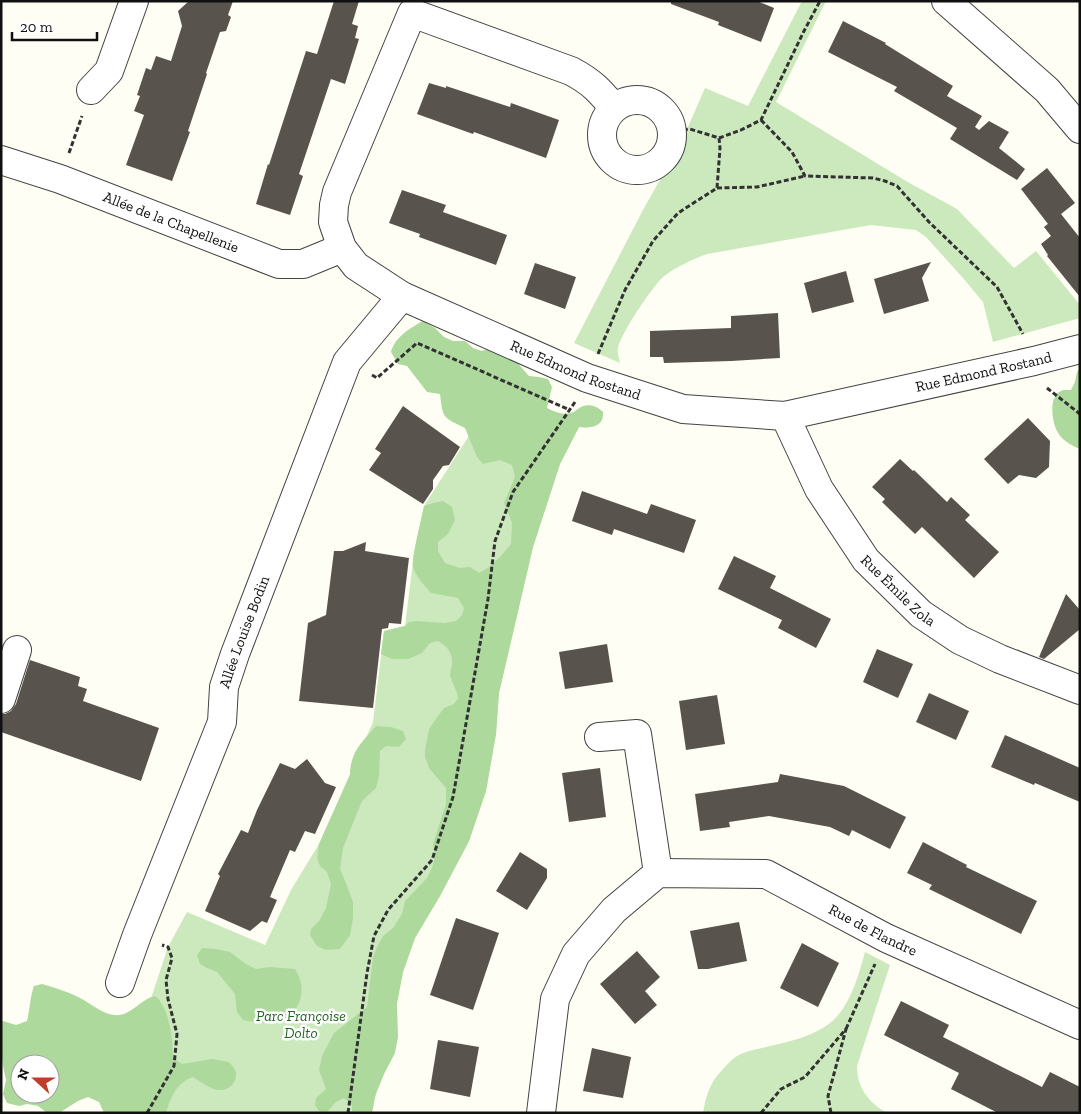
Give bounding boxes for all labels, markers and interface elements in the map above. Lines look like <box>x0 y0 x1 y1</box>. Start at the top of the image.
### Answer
scale bar <box>12 10 98 42</box>
text: 20 m <box>20 18 53 36</box>
street label: Allée de la Chapellenie <box>100 188 241 257</box>
street label: Rue Edmond Rostand <box>507 336 644 404</box>
street label: Rue Edmond Rostand <box>914 348 1054 396</box>
street label: Rue Émile Zola <box>857 551 939 630</box>
street label: Allée Louise Bodin <box>215 573 273 690</box>
street label: Rue de Flandre <box>826 900 920 960</box>
park label: Parc Françoise Dolto <box>256 1007 346 1042</box>
north arrow <box>10 1054 60 1104</box>
text: N <box>13 1066 33 1083</box>

